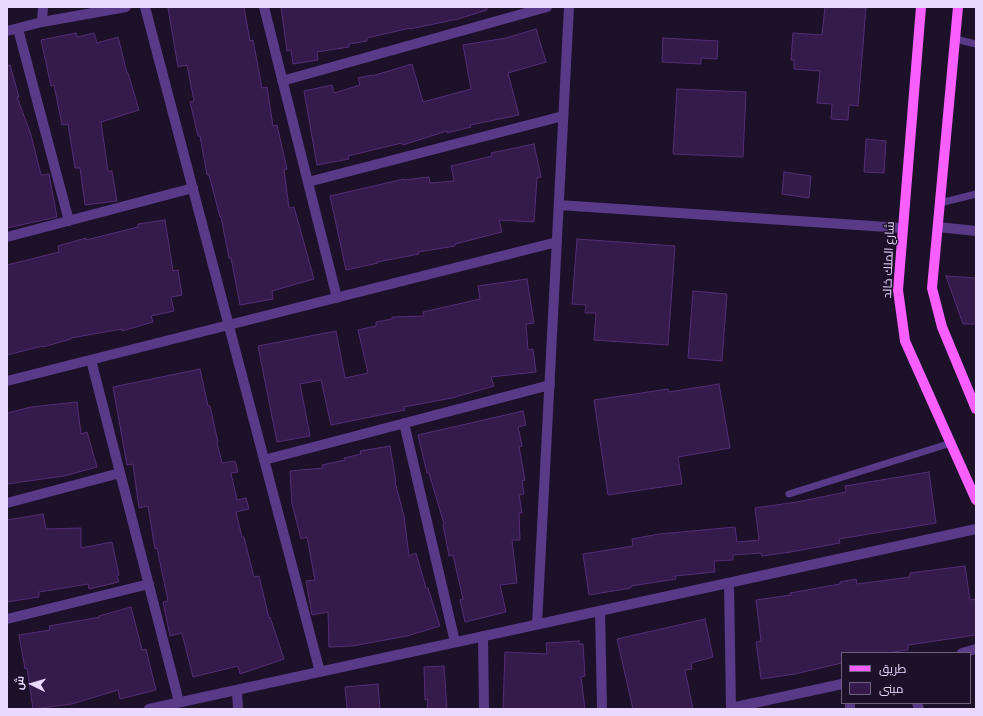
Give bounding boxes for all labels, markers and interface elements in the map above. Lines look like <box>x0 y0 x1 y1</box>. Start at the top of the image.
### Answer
street label: شارع الملك خالد <box>880 221 898 299</box>
legend <box>841 652 971 704</box>
text: طريق <box>879 662 906 676</box>
north arrow <box>12 664 52 704</box>
text: ش <box>12 675 27 691</box>
text: مبنى <box>879 682 904 696</box>

